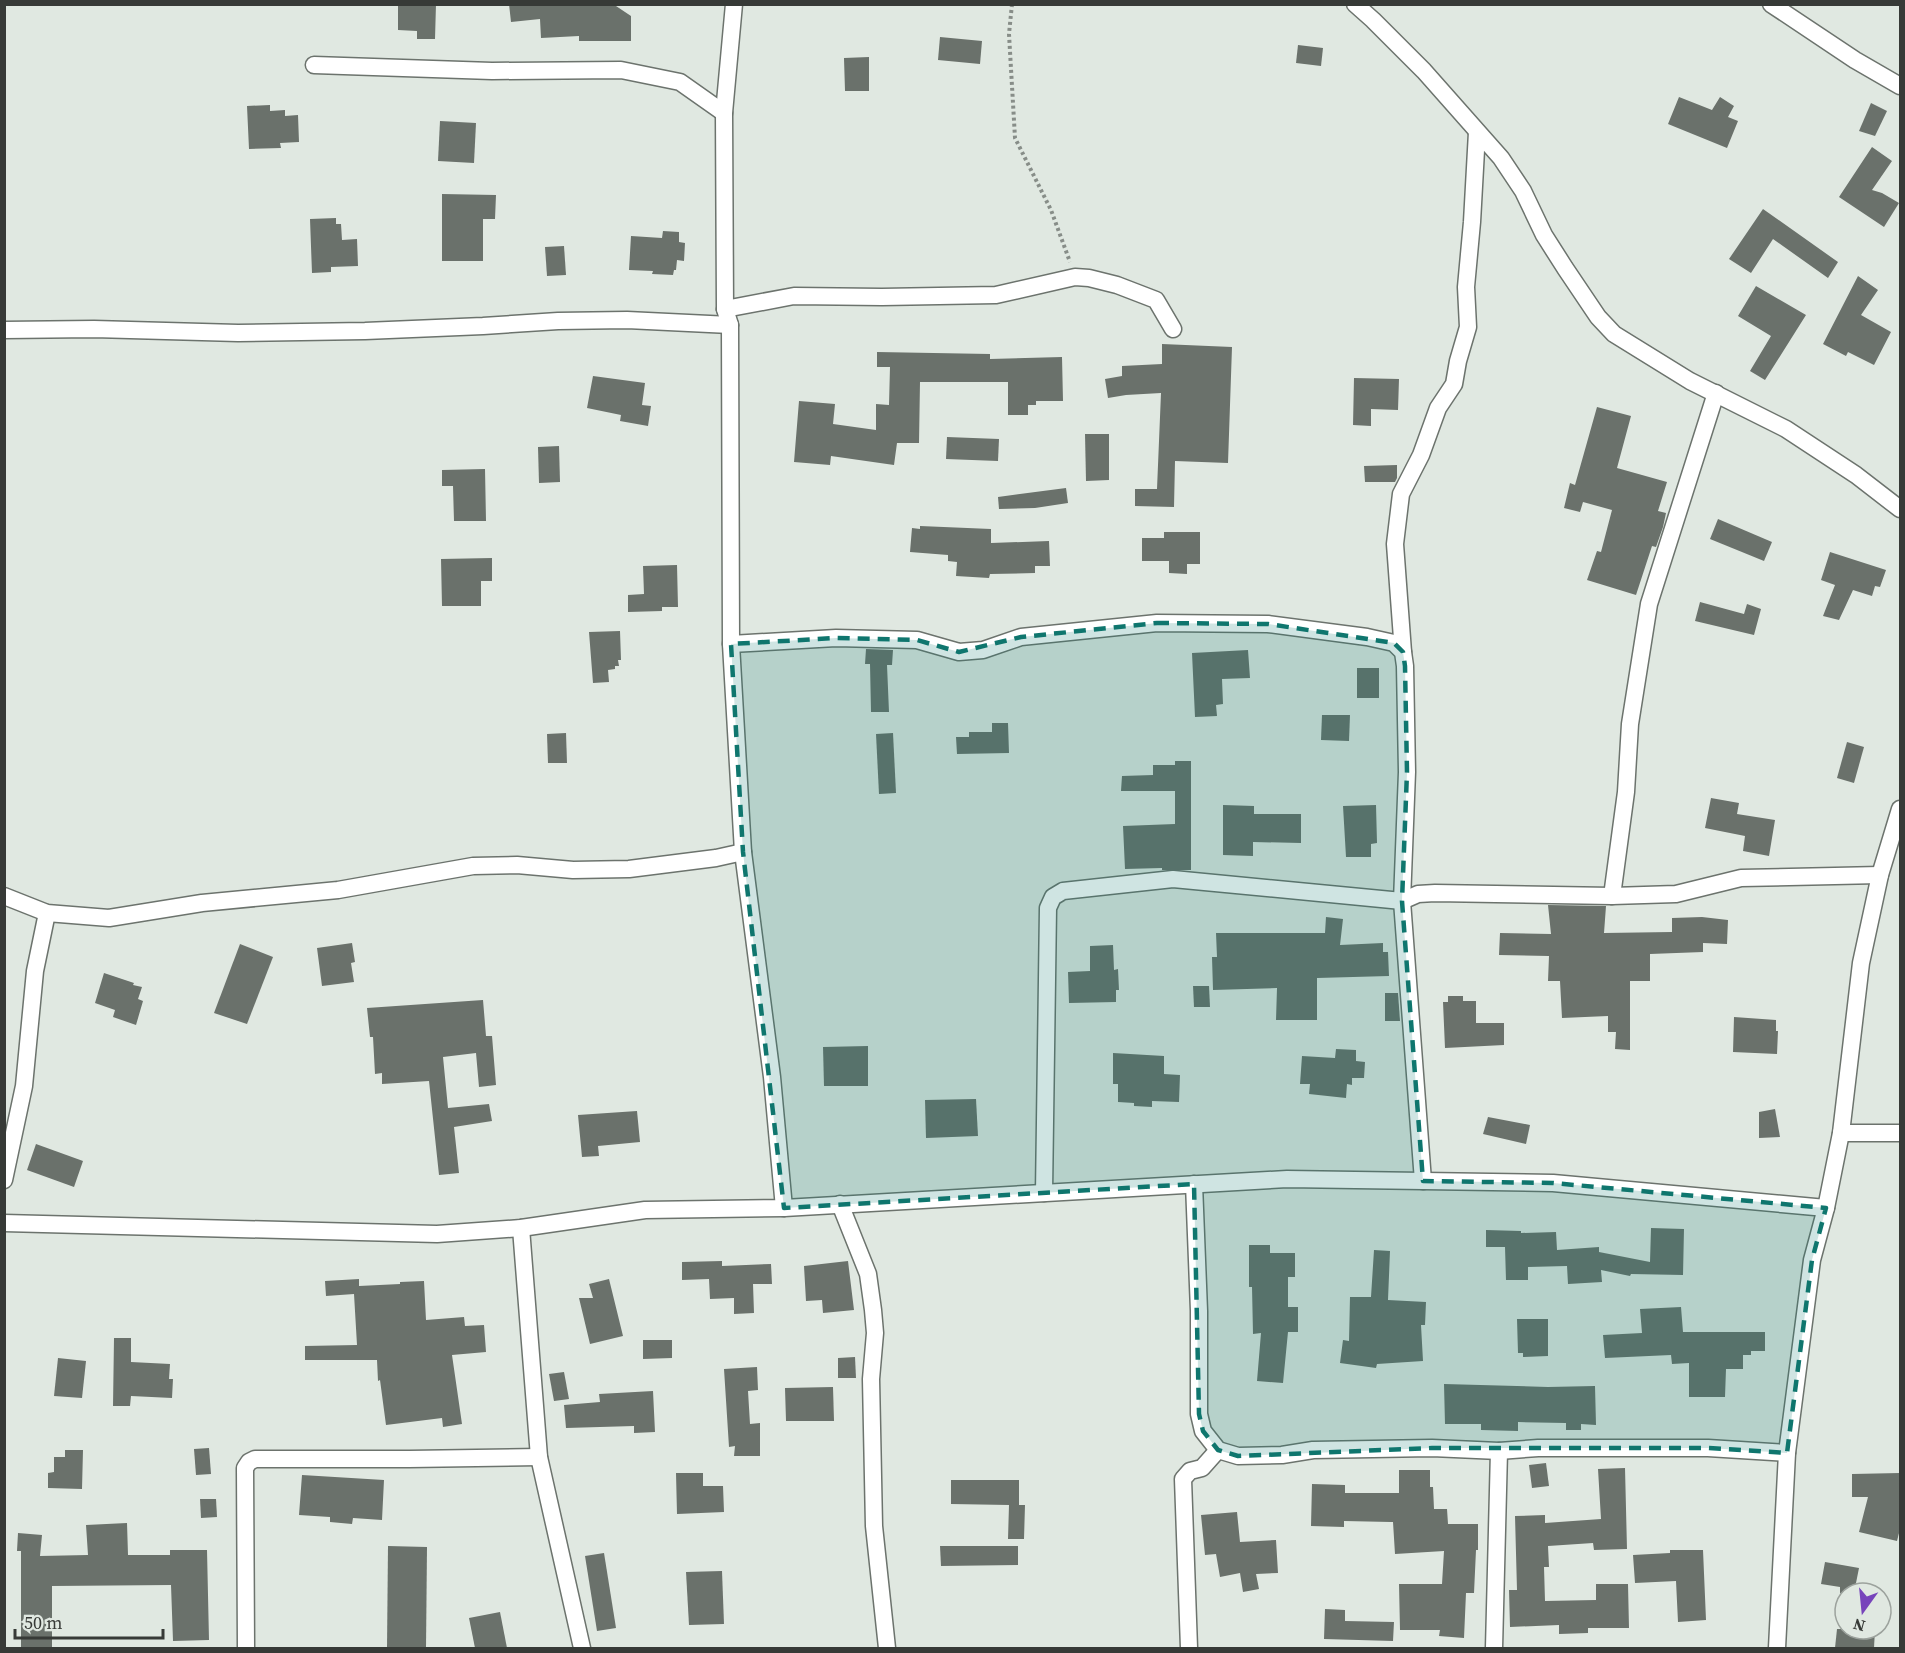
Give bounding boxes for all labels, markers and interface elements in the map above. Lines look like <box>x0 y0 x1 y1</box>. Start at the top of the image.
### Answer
north arrow <box>1833 1581 1893 1641</box>
scale bar <box>15 1602 164 1640</box>
text: 50 m <box>24 1610 62 1635</box>
text: N <box>1850 1613 1868 1638</box>

